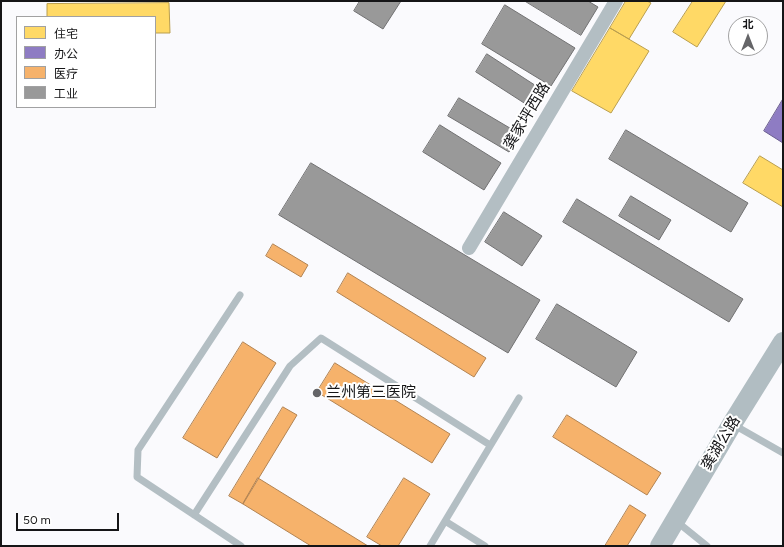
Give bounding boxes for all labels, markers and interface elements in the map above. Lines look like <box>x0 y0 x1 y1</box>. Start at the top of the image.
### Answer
legend <box>16 16 156 108</box>
north arrow <box>728 16 768 56</box>
text: 北 <box>743 18 754 31</box>
text: 住宅 <box>54 27 78 41</box>
text: 办公 <box>54 47 78 61</box>
text: 医疗 <box>54 67 78 81</box>
street label: 龚家坪西路 <box>500 79 554 153</box>
text: 工业 <box>54 87 78 101</box>
place label: 兰州第三医院 <box>326 384 416 402</box>
marker: 兰州第三医院 <box>311 387 323 399</box>
street label: 龚湖公路 <box>698 413 744 473</box>
scale bar <box>18 505 121 531</box>
text: 50 m <box>23 513 51 527</box>

